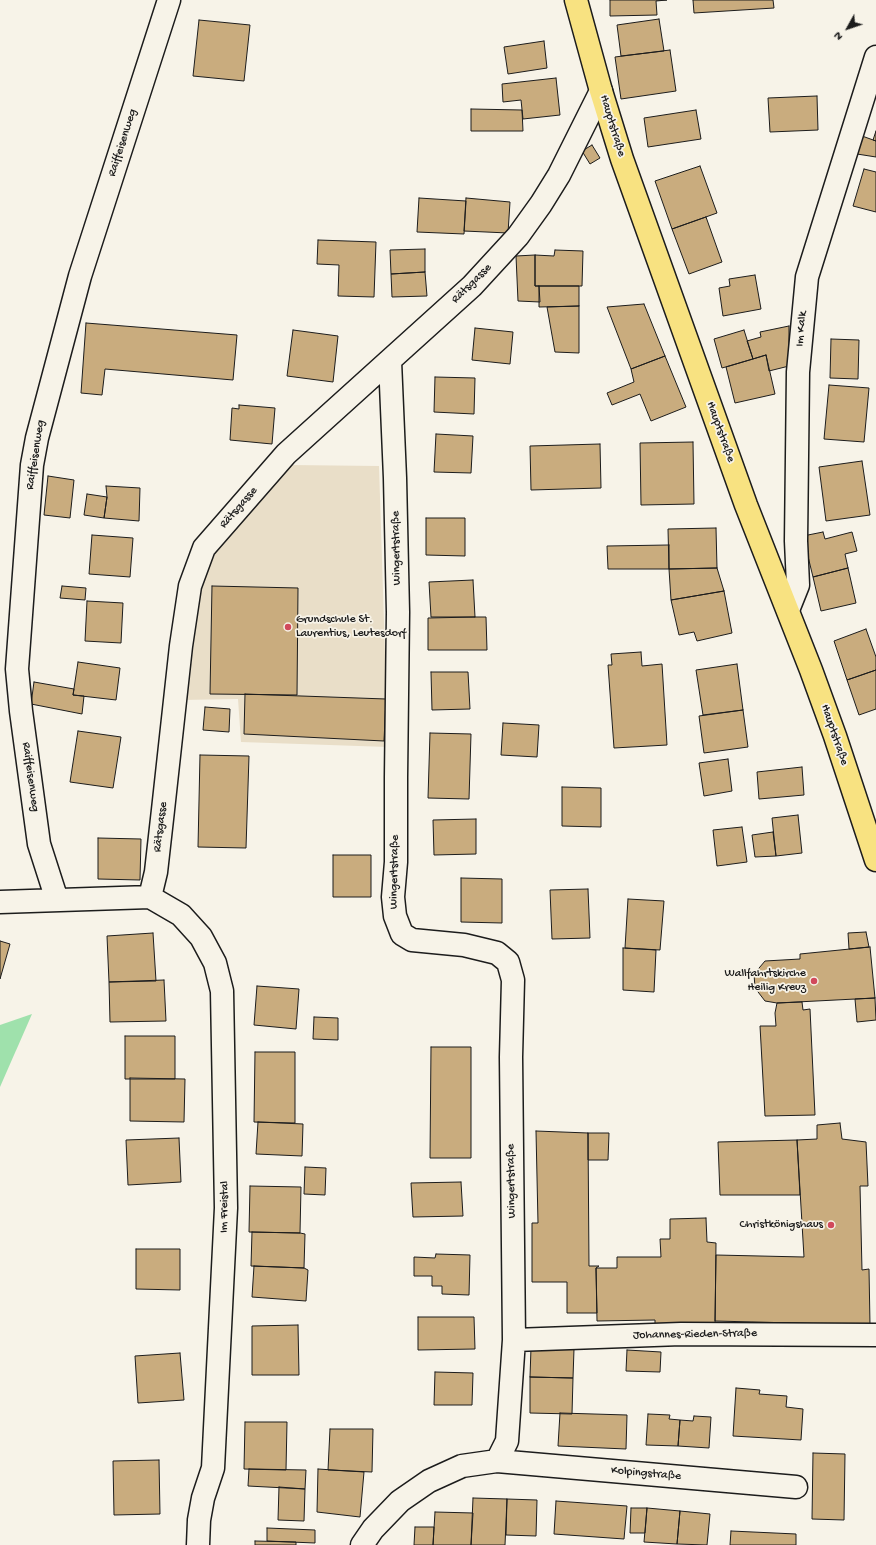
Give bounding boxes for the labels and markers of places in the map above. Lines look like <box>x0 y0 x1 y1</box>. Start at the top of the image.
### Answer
place label: Grundschule St. Laurentius, Leutesdorf <box>296 613 406 641</box>
marker: Grundschule St. Laurentius, Leutesdorf <box>283 622 293 632</box>
place label: Wallfahrtskirche Heilig Kreuz <box>725 967 806 995</box>
marker: Wallfahrtskirche Heilig Kreuz <box>809 976 819 986</box>
place label: Christkönigshaus <box>740 1218 823 1232</box>
marker: Christkönigshaus <box>826 1220 836 1230</box>

